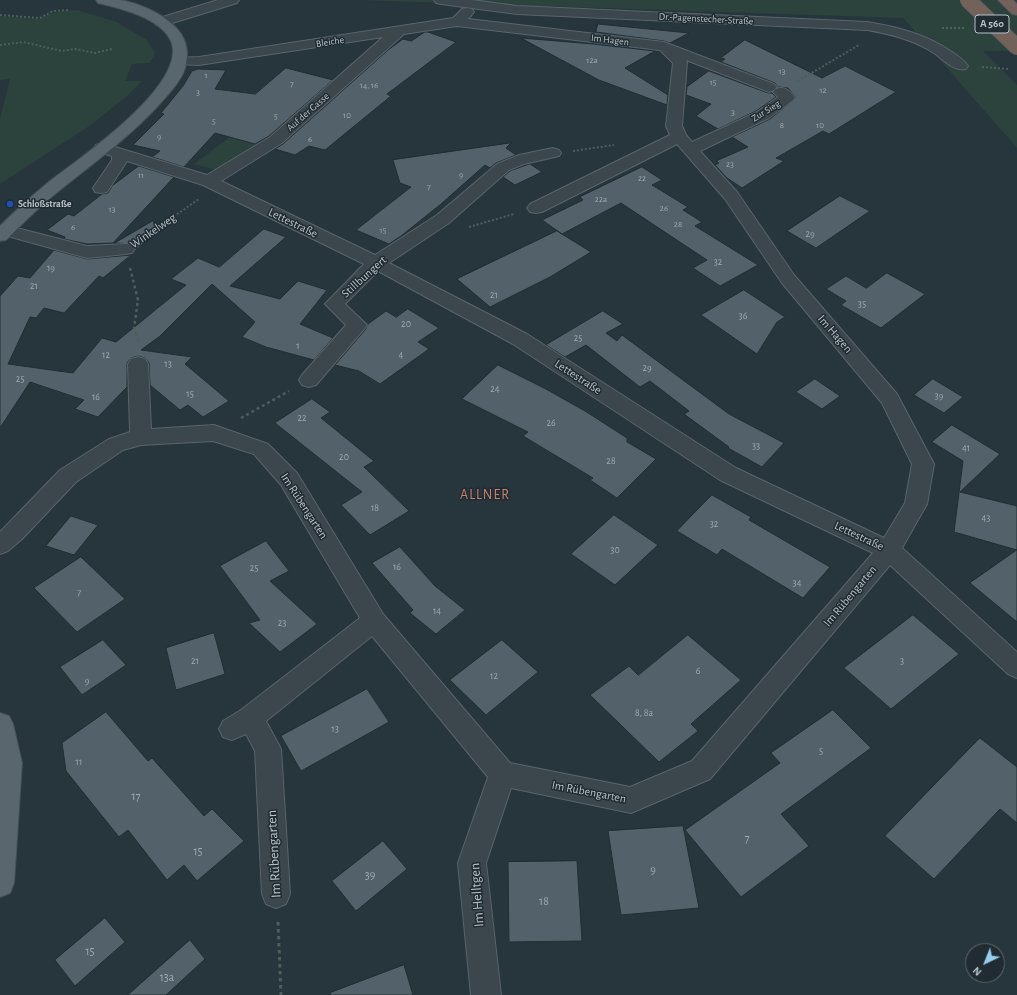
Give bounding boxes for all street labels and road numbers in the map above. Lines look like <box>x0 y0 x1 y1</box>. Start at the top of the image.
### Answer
street label: Dr.-Pagenstecher-Straße <box>658 11 754 27</box>
road number: A 560 <box>975 15 1009 33</box>
street label: Im Hagen <box>590 32 630 48</box>
street label: Bleiche <box>315 34 345 50</box>
street label: Auf der Gasse <box>284 90 332 134</box>
street label: Zur Sieg <box>749 98 783 124</box>
street label: Lettestraße <box>266 205 320 241</box>
street label: Winkelweg <box>127 210 179 252</box>
street label: Stillbungert <box>338 253 390 301</box>
street label: Im Hagen <box>815 312 855 356</box>
street label: Lettestraße <box>552 356 604 398</box>
street label: Im Rübengarten <box>277 470 331 542</box>
street label: Lettestraße <box>832 518 886 554</box>
street label: Im Rübengarten <box>820 562 880 630</box>
street label: Im Rübengarten <box>551 778 627 806</box>
street label: Im Rübengarten <box>263 810 285 898</box>
street label: Im Helltgen <box>466 862 488 928</box>

